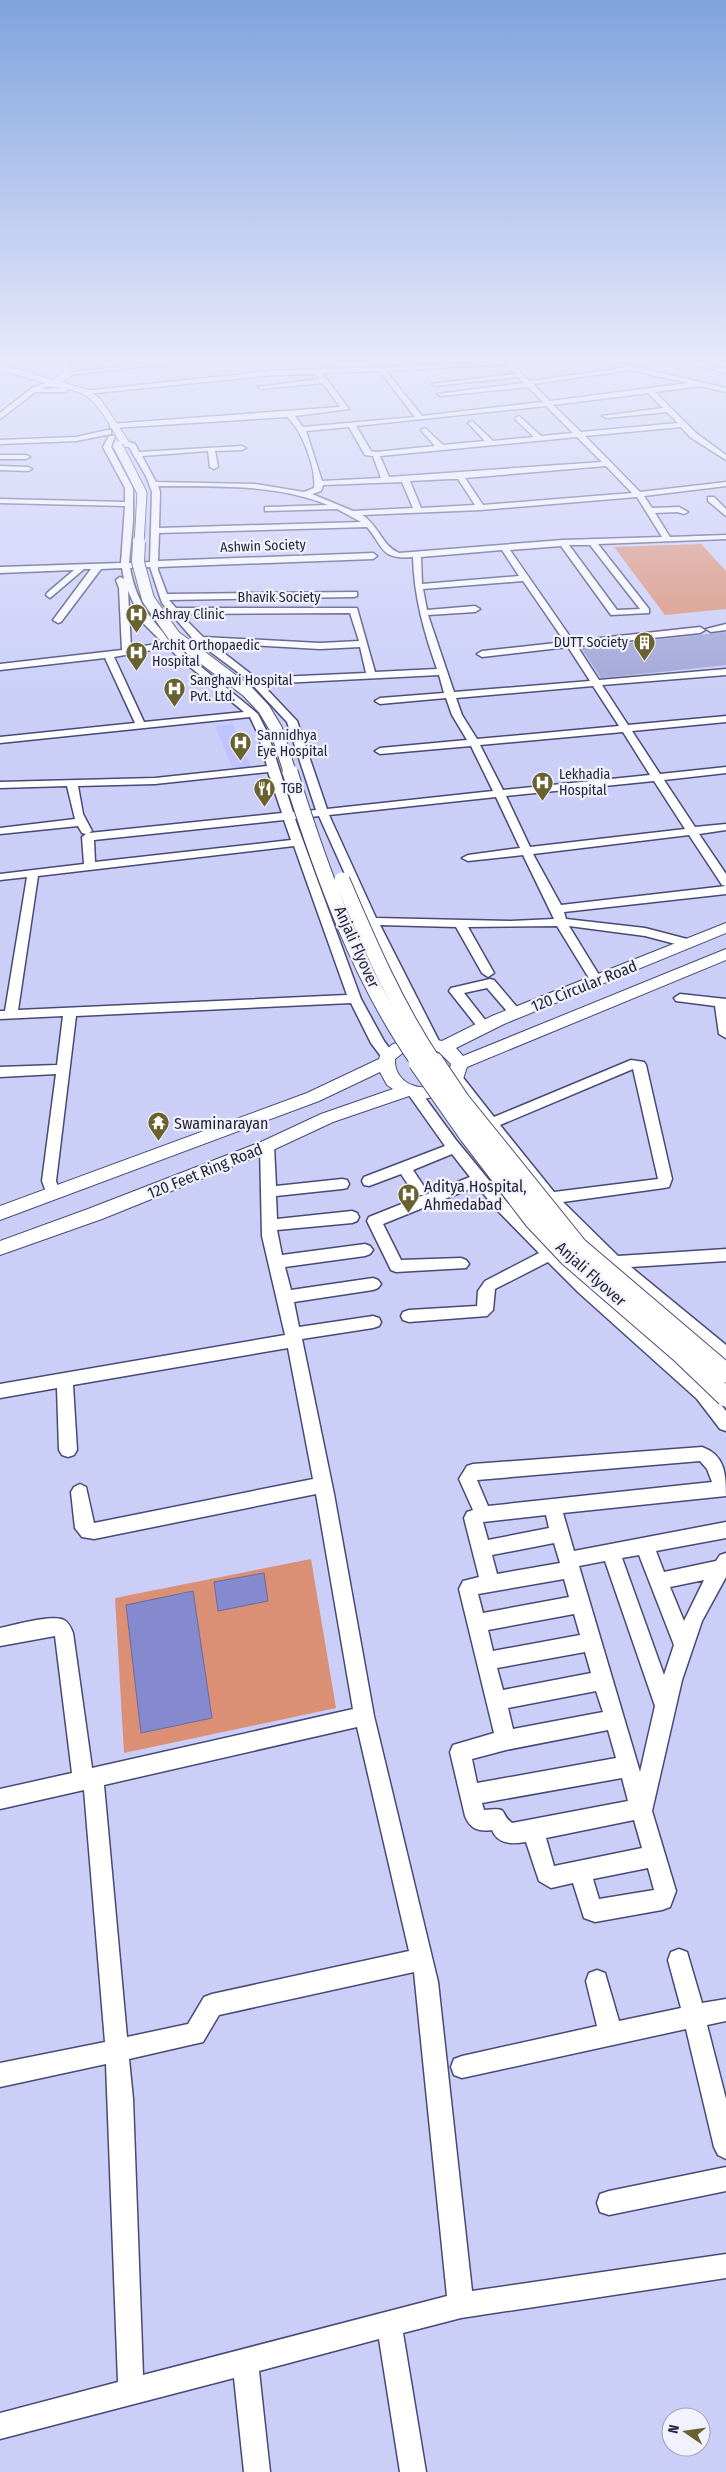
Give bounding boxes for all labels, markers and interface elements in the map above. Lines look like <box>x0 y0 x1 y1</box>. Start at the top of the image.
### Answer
street label: Ashwin Society <box>220 536 307 556</box>
street label: Bhavik Society <box>238 589 321 606</box>
hospital icon: Ashray Clinic <box>124 602 148 633</box>
place label: Ashray Clinic <box>152 606 224 623</box>
building icon: DUTT Society <box>632 630 656 661</box>
place label: DUTT Society <box>554 634 629 651</box>
place label: Archit Orthopaedic Hospital <box>152 637 260 670</box>
hospital icon: Archit Orthopaedic Hospital <box>124 641 148 672</box>
place label: Sanghavi Hospital Pvt. Ltd. <box>190 672 293 705</box>
hospital icon: Sanghavi Hospital Pvt. Ltd. <box>162 676 186 707</box>
place label: Sannidhya Eye Hospital <box>257 727 328 760</box>
hospital icon: Sannidhya Eye Hospital <box>229 731 253 762</box>
place label: Lekhadia Hospital <box>559 766 611 799</box>
hospital icon: Lekhadia Hospital <box>531 770 555 801</box>
restaurant icon: TGB <box>253 776 277 807</box>
place label: TGB <box>281 780 303 797</box>
street label: Anjali Flyover <box>331 903 384 991</box>
street label: 120 Circular Road <box>528 956 640 1016</box>
temple icon: Swaminarayan <box>146 1111 170 1142</box>
place label: Swaminarayan <box>174 1114 269 1133</box>
street label: 120 Feet Ring Road <box>145 1139 265 1203</box>
place label: Aditya Hospital, Ahmedabad <box>424 1177 527 1214</box>
hospital icon: Aditya Hospital, Ahmedabad <box>396 1183 420 1214</box>
street label: Anjali Flyover <box>552 1238 630 1311</box>
north arrow <box>661 2407 711 2457</box>
text: N <box>665 2423 683 2435</box>

